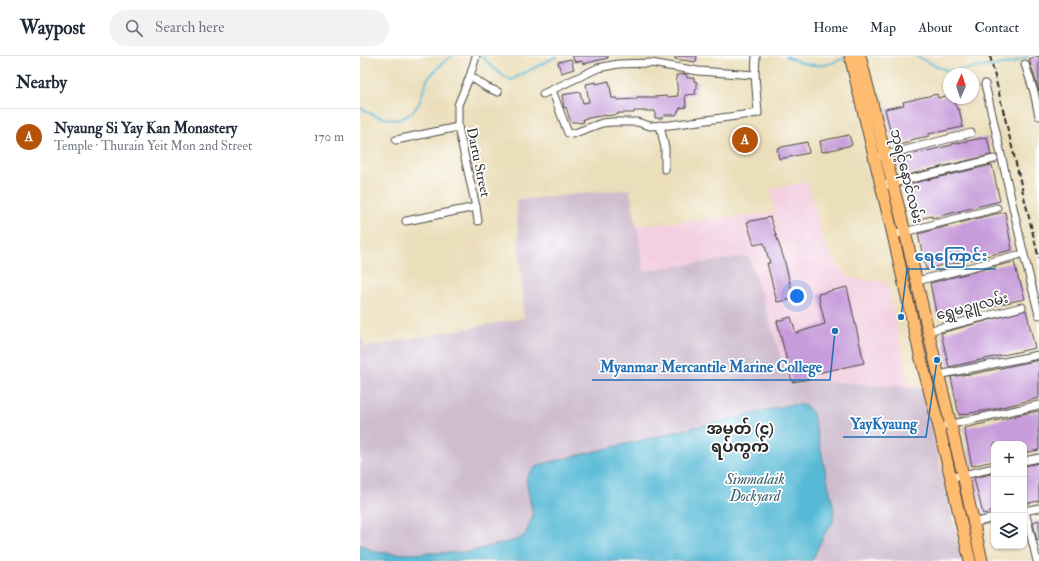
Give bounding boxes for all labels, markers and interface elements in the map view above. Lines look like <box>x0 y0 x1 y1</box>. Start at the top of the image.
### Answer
search box <box>109 10 389 46</box>
text: Waypost <box>20 16 85 40</box>
icon: search <box>123 17 145 39</box>
text: Search here <box>155 18 224 37</box>
text: Home <box>813 19 848 36</box>
text: Map <box>870 19 896 36</box>
text: About <box>918 19 952 36</box>
text: Contact <box>974 19 1019 36</box>
north arrow <box>943 68 979 104</box>
text: Nearby <box>16 72 67 93</box>
text: Nyaung Si Yay Kan Monastery <box>54 119 237 138</box>
pin: A <box>732 125 758 155</box>
street label: Dartu Street <box>463 126 494 199</box>
street label: ဘုရင့်နောင်လမ်း <box>884 127 928 226</box>
text: A <box>25 129 33 145</box>
text: 170 m <box>314 129 344 145</box>
text: Temple · Thurain Yeit Mon 2nd Street <box>54 138 252 154</box>
callout: ရေကြောင်း <box>907 242 996 269</box>
text: ရေကြောင်း <box>915 246 987 268</box>
your location <box>787 286 807 306</box>
street label: ရွှေမဉ္ဇူလမ်း <box>934 287 1011 327</box>
callout: Myanmar Mercantile Marine College <box>592 353 830 380</box>
text: Myanmar Mercantile Marine College <box>599 358 823 378</box>
callout: YayKyaung <box>843 410 926 437</box>
text: YayKyaung <box>849 415 918 435</box>
district label: အမှတ် (၄) ရပ်ကွက် <box>706 417 774 460</box>
map controls <box>991 441 1027 549</box>
button: + <box>991 441 1027 477</box>
water label: Simmalaik Dockyard <box>724 470 785 506</box>
button: − <box>991 477 1027 513</box>
button: layers <box>991 513 1027 549</box>

